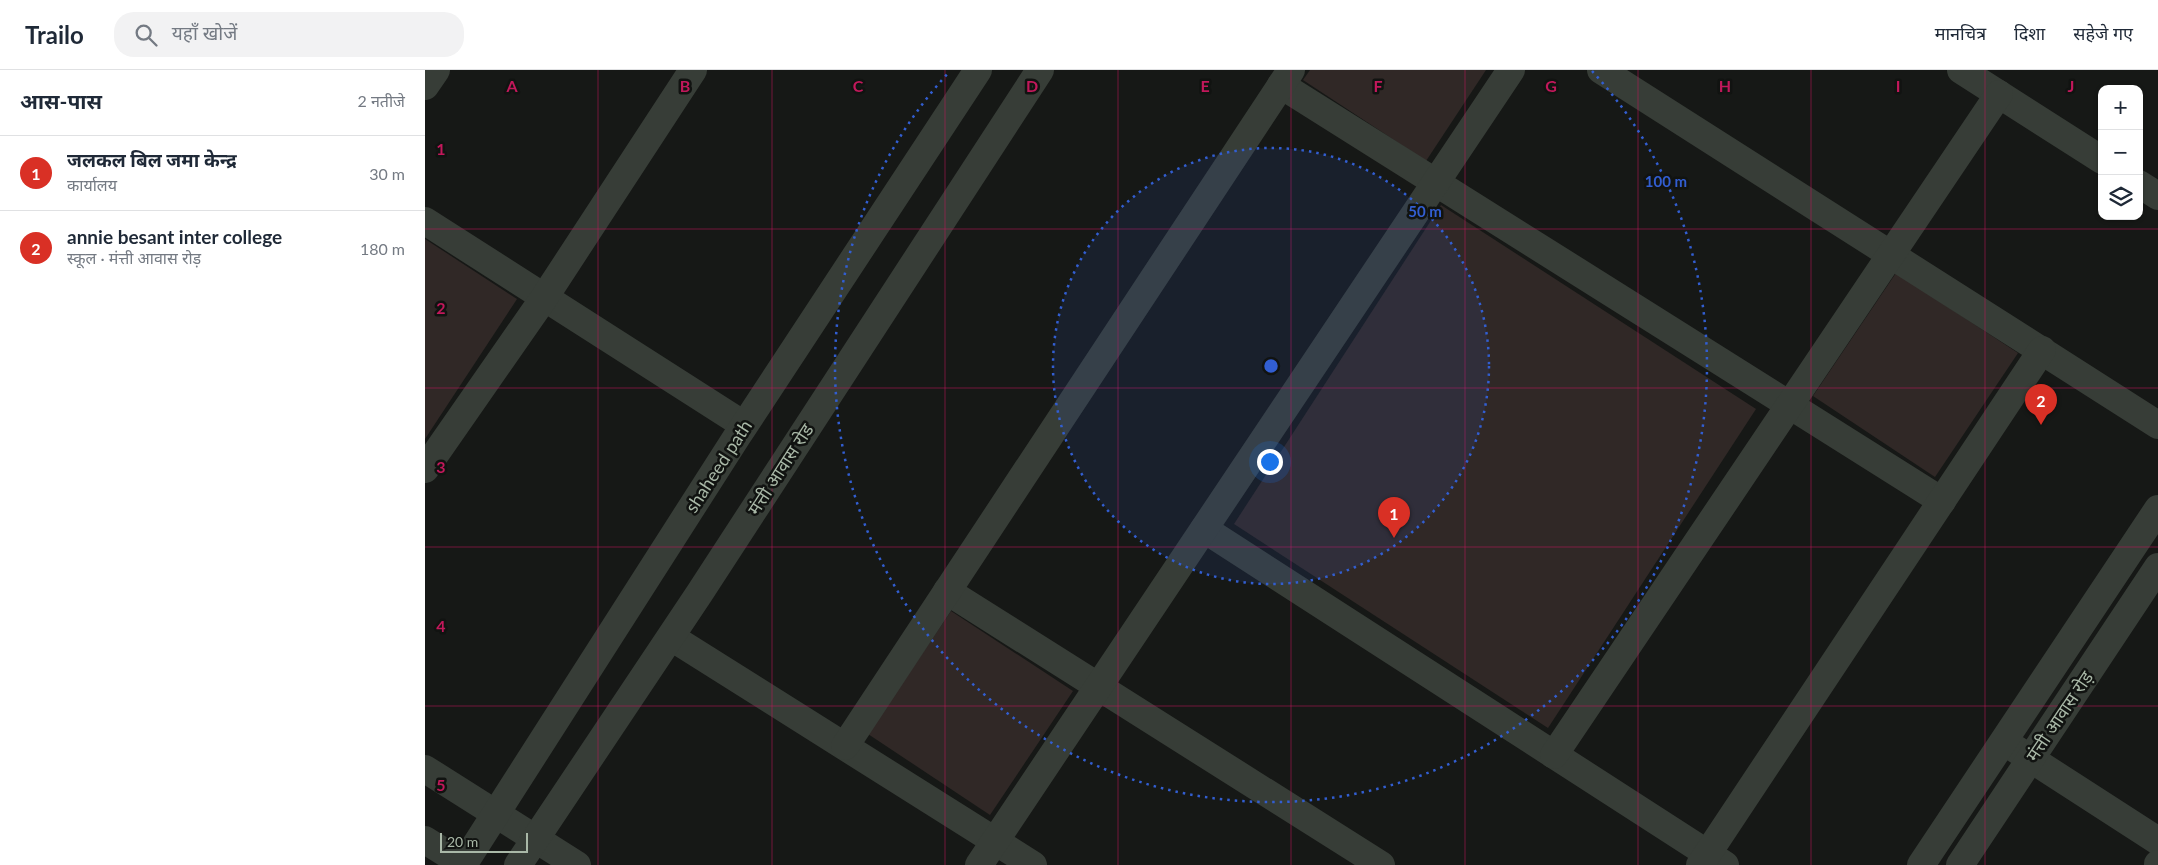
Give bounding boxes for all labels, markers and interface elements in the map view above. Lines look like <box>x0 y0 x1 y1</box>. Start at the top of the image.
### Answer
search box <box>114 12 464 57</box>
text: Trailo <box>25 20 84 49</box>
icon: search <box>132 21 160 49</box>
text: यहाँ खोजें <box>172 21 237 44</box>
text: मानचित्र <box>1935 22 1986 44</box>
text: दिशा <box>2014 22 2045 44</box>
text: सहेजे गए <box>2073 22 2133 44</box>
text: A <box>505 76 518 95</box>
text: B <box>680 76 690 95</box>
text: C <box>853 76 864 95</box>
text: D <box>1026 76 1038 95</box>
text: E <box>1200 76 1210 95</box>
text: F <box>1373 76 1383 95</box>
text: G <box>1545 76 1557 95</box>
text: H <box>1719 76 1731 95</box>
text: I <box>1896 76 1900 95</box>
text: J <box>2068 76 2074 95</box>
map controls <box>2098 85 2143 220</box>
button: + <box>2098 85 2143 130</box>
text: आस-पास <box>20 88 102 113</box>
text: 2 नतीजे <box>358 91 405 110</box>
button: − <box>2098 130 2143 175</box>
text: 1 <box>436 139 446 158</box>
text: जलकल बिल जमा केन्द्र <box>67 148 237 171</box>
text: 1 <box>31 164 41 183</box>
text: 30 m <box>369 164 405 183</box>
text: 100 m <box>1645 172 1687 190</box>
text: कार्यालय <box>67 175 117 194</box>
button: layers <box>2098 175 2143 220</box>
text: 50 m <box>1408 202 1442 220</box>
text: annie besant inter college <box>67 225 282 248</box>
text: 2 <box>31 239 41 258</box>
text: 180 m <box>360 239 405 258</box>
text: स्कूल · मंत्ती आवास रोड़ <box>67 248 201 267</box>
text: 2 <box>436 298 446 317</box>
centre of rings <box>1262 357 1280 375</box>
pin: 2 <box>2025 384 2057 425</box>
street label: shaheed path <box>680 416 756 516</box>
street label: मंत्ती आवास रोड <box>742 419 818 519</box>
your location <box>1257 449 1283 475</box>
text: 3 <box>436 457 446 476</box>
pin: 1 <box>1378 497 1410 538</box>
text: 4 <box>436 616 446 635</box>
street label: मंत्ती आवास रोड़ <box>2021 666 2097 765</box>
text: 5 <box>436 775 446 794</box>
scale bar <box>440 830 527 853</box>
text: 20 m <box>447 833 478 850</box>

